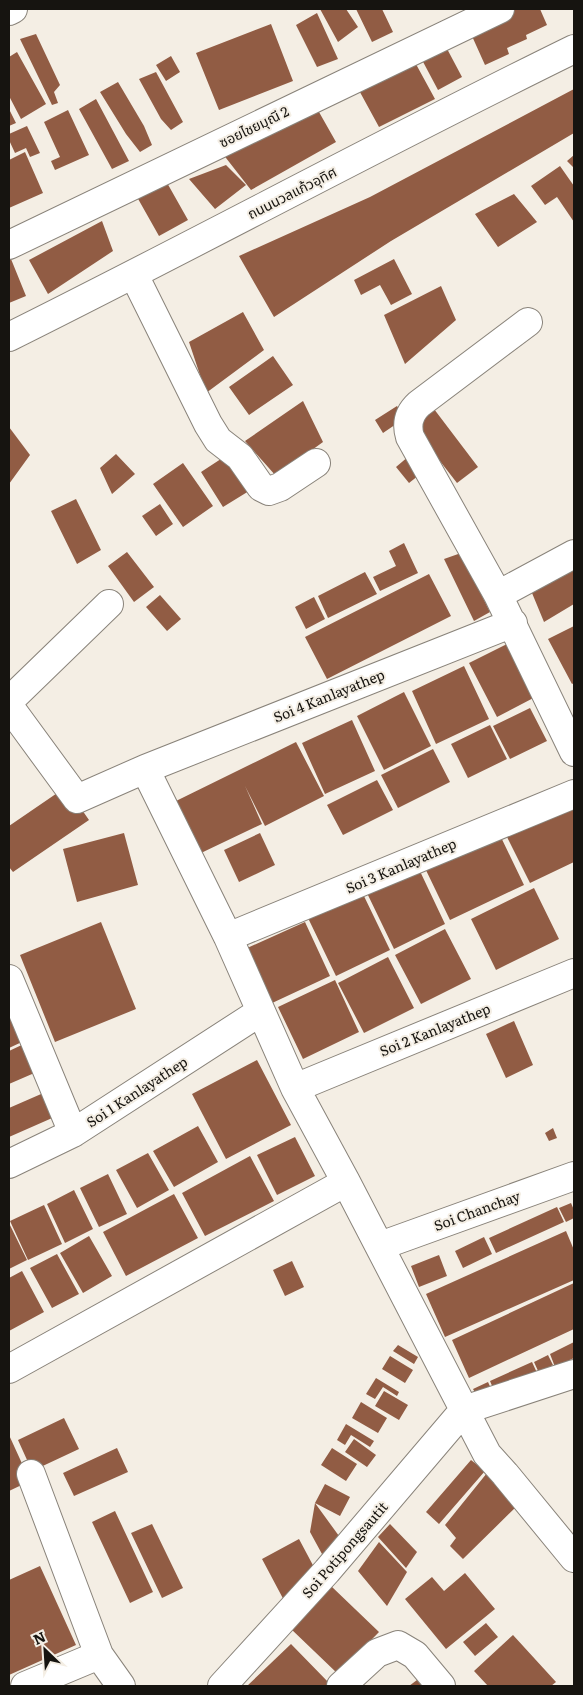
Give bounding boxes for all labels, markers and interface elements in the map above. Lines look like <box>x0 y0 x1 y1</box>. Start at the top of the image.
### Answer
street label: ซอยไชยมุณี 2 <box>215 101 292 152</box>
street label: ถนนนวลแก้วอุทิศ <box>243 161 340 223</box>
street label: Soi 4 Kanlayathep <box>270 664 387 727</box>
street label: Soi 3 Kanlayathep <box>342 833 459 897</box>
street label: Soi 2 Kanlayathep <box>376 998 493 1060</box>
street label: Soi 1 Kanlayathep <box>82 1051 191 1131</box>
street label: Soi Chanchay <box>431 1185 523 1235</box>
street label: Soi Potipongsautit <box>297 1497 392 1602</box>
north arrow <box>20 1625 70 1675</box>
text: N <box>30 1626 49 1649</box>

